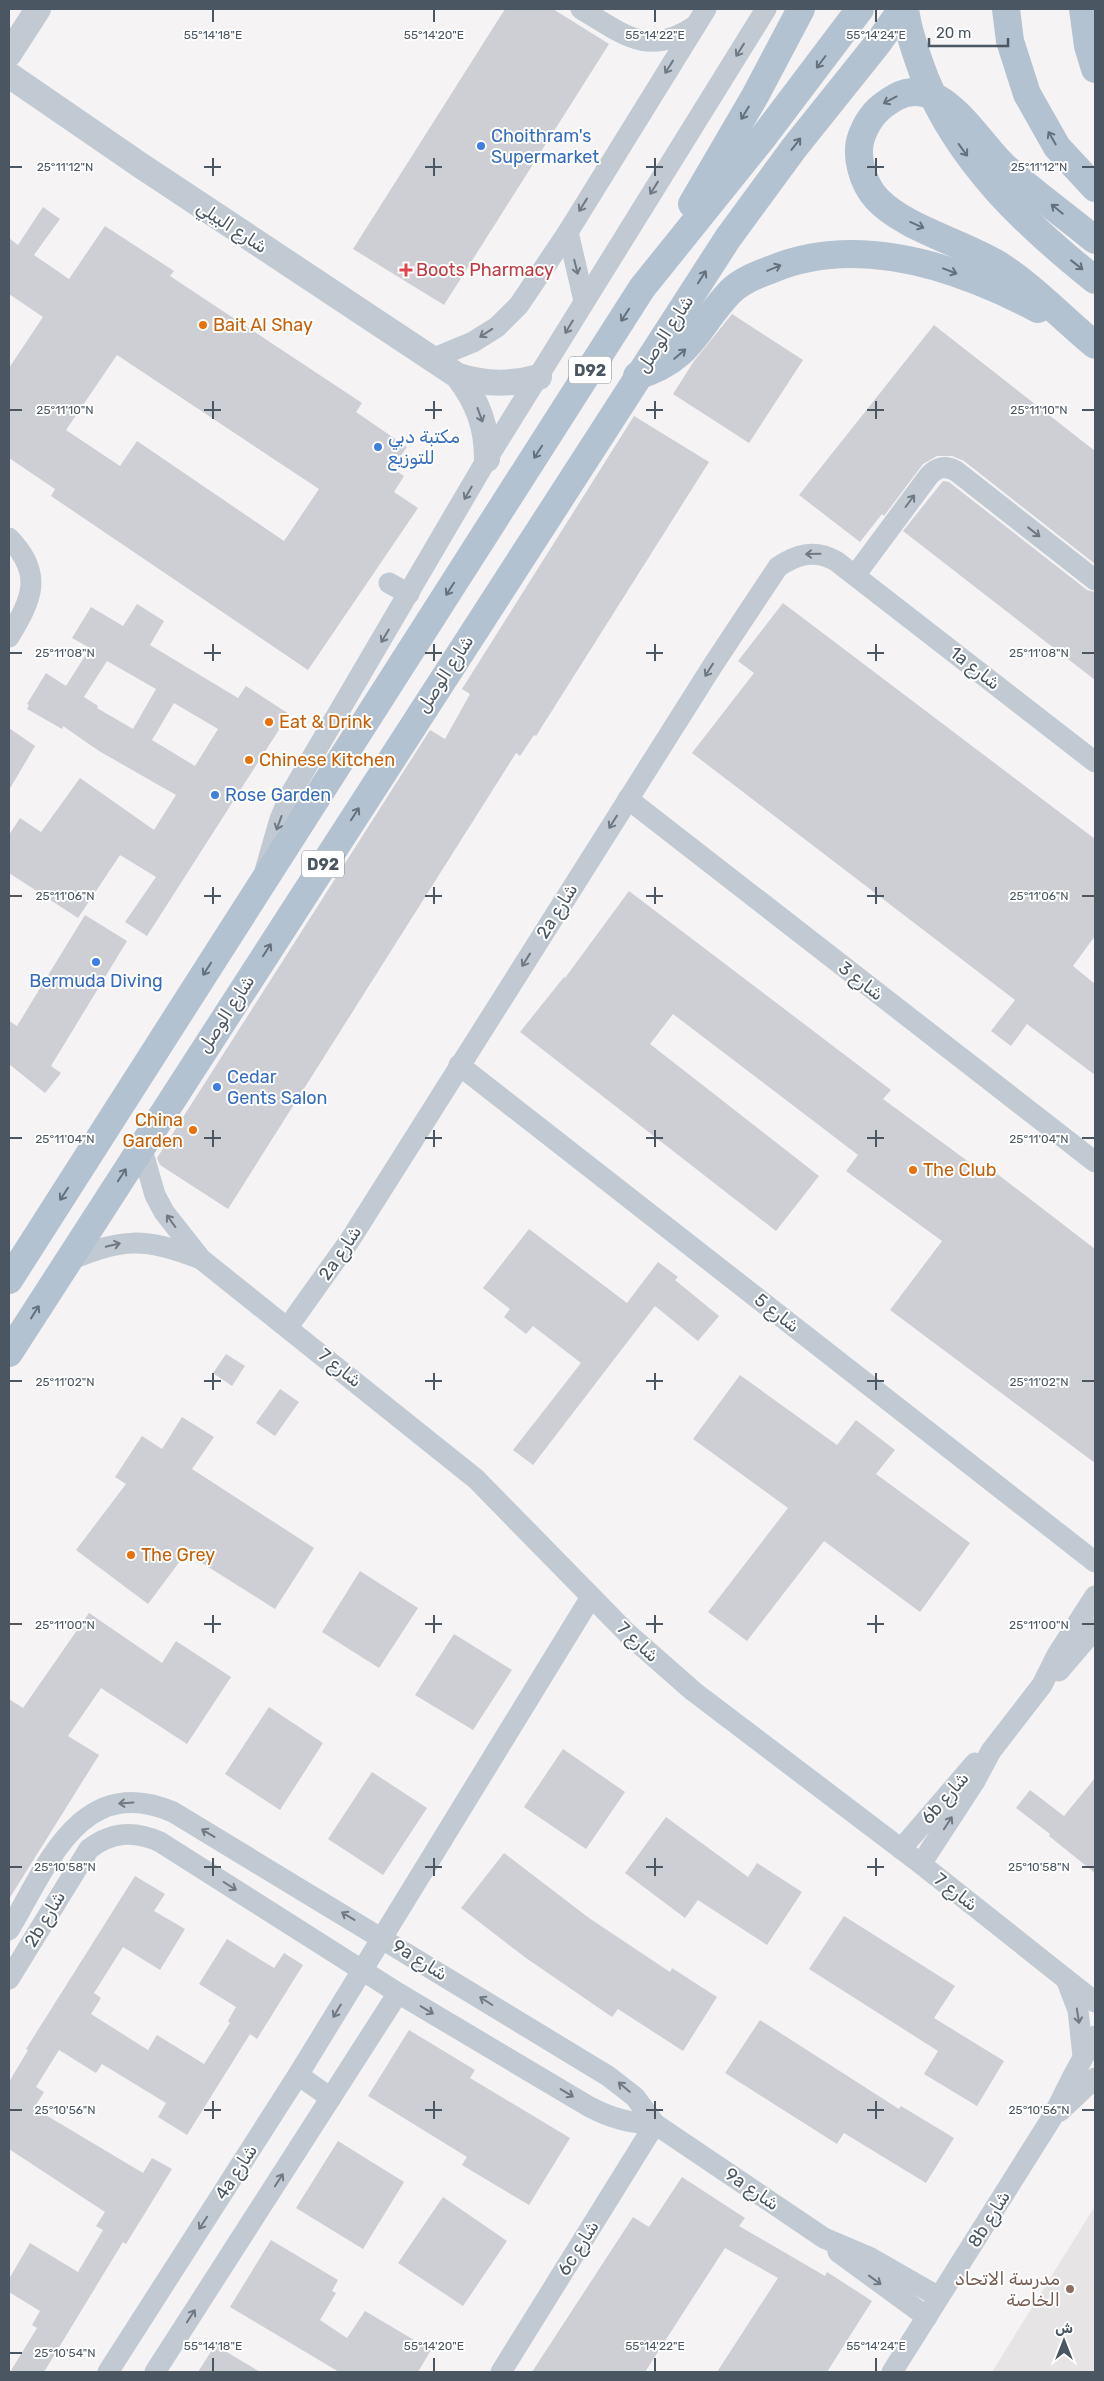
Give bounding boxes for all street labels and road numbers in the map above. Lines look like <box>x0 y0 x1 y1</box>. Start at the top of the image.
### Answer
street label: شارع البيلي <box>191 196 272 260</box>
street label: شارع الوصل <box>632 291 699 378</box>
road number: D92 <box>569 356 611 384</box>
street label: شارع الوصل <box>412 631 479 718</box>
street label: 1a شارع <box>945 641 1005 695</box>
road number: D92 <box>302 851 344 878</box>
street label: 2a شارع <box>532 879 583 943</box>
street label: شارع 3 <box>833 957 888 1006</box>
street label: شارع الوصل <box>193 971 260 1058</box>
street label: 2a شارع <box>314 1222 367 1285</box>
street label: شارع 5 <box>750 1289 804 1338</box>
street label: شارع 7 <box>313 1344 366 1393</box>
street label: شارع 7 <box>612 1617 664 1668</box>
street label: 6b شارع <box>916 1767 974 1829</box>
street label: شارع 7 <box>929 1868 982 1917</box>
street label: 2b شارع <box>20 1887 71 1952</box>
street label: 9a شارع <box>388 1935 452 1986</box>
street label: 4a شارع <box>210 2140 263 2204</box>
street label: 9a شارع <box>720 2163 783 2216</box>
street label: 8b شارع <box>963 2187 1016 2252</box>
street label: 6c شارع <box>552 2216 604 2280</box>

